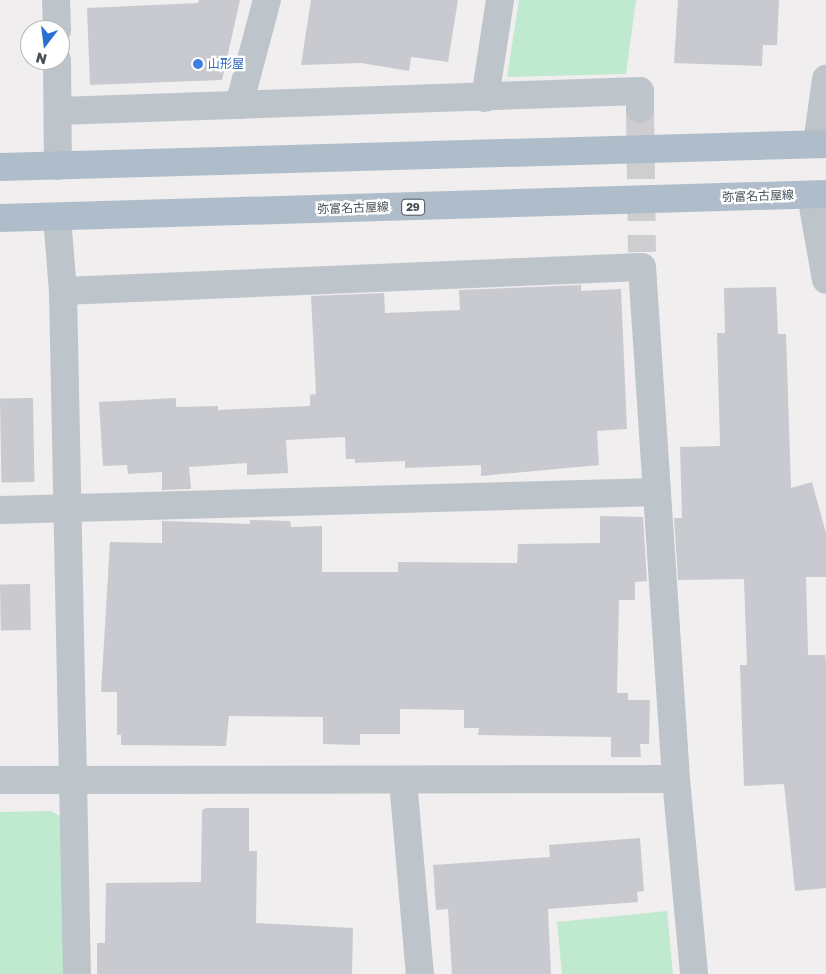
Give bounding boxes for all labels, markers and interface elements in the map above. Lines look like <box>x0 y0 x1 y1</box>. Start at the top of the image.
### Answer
north arrow <box>20 20 70 70</box>
text: N <box>34 49 49 69</box>
place label: 山形屋 <box>208 57 244 71</box>
marker: 山形屋 <box>192 58 204 70</box>
street label: 弥富名古屋線 <box>722 188 794 204</box>
road number: 29 <box>400 198 426 216</box>
street label: 弥富名古屋線 <box>317 200 389 216</box>

